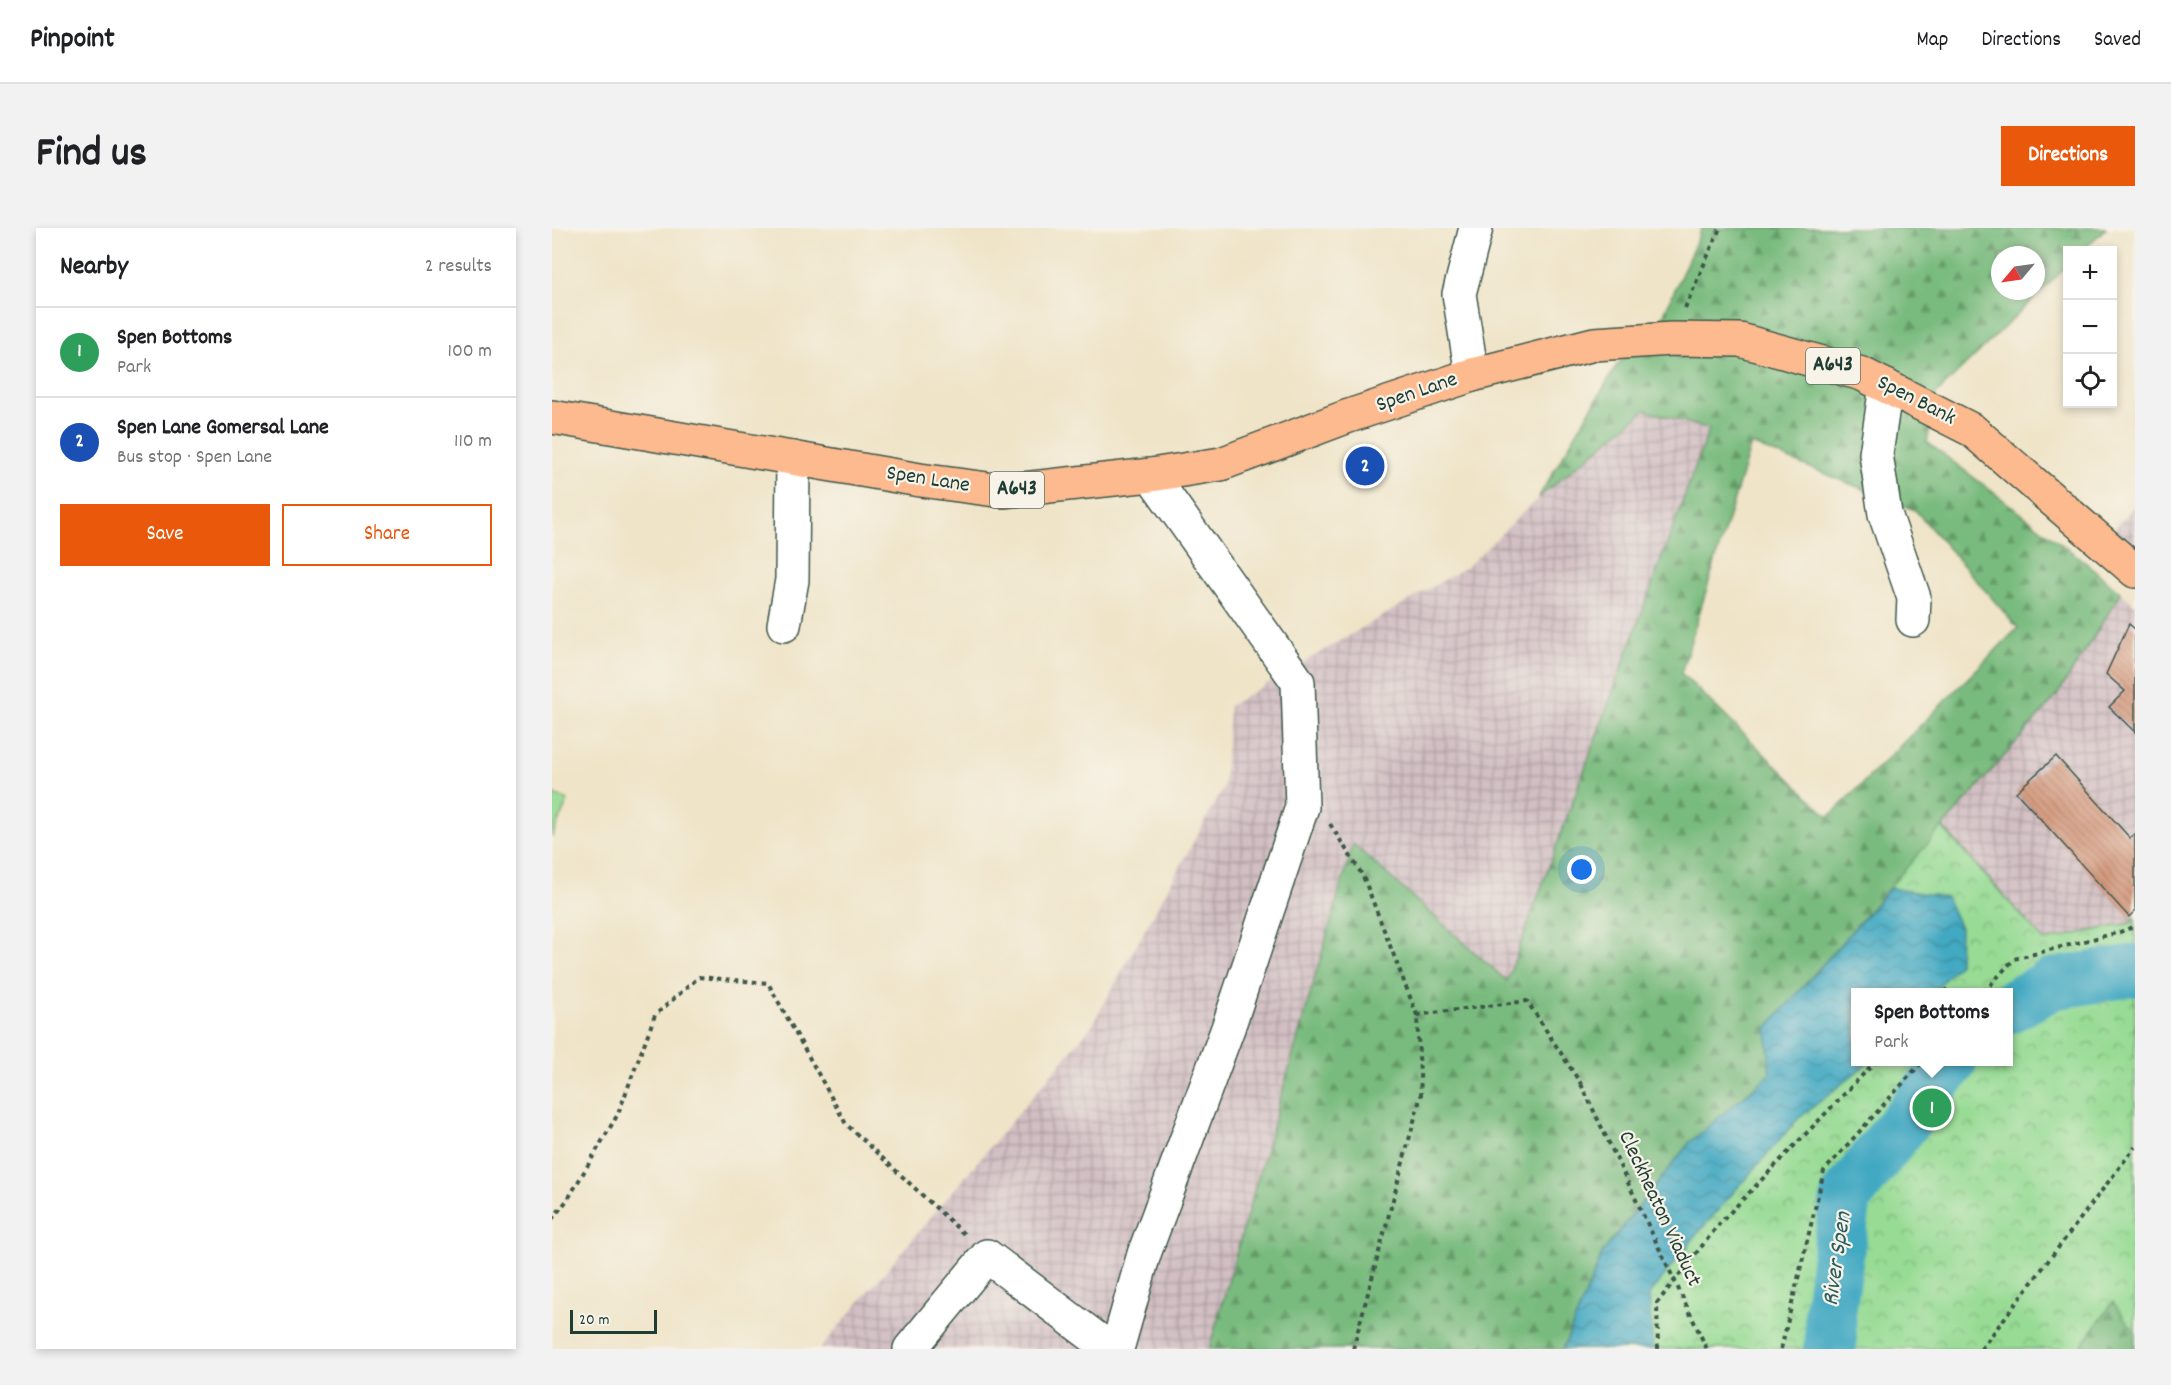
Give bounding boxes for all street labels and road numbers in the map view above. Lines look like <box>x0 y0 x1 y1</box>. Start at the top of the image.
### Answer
road number: A643 <box>1806 348 1860 384</box>
street label: Spen Lane <box>1372 365 1462 421</box>
street label: Spen Bank <box>1871 368 1961 434</box>
street label: Spen Lane <box>884 458 972 502</box>
road number: A643 <box>990 472 1044 508</box>
street label: Cleckheaton Viaduct <box>1609 1126 1709 1292</box>

